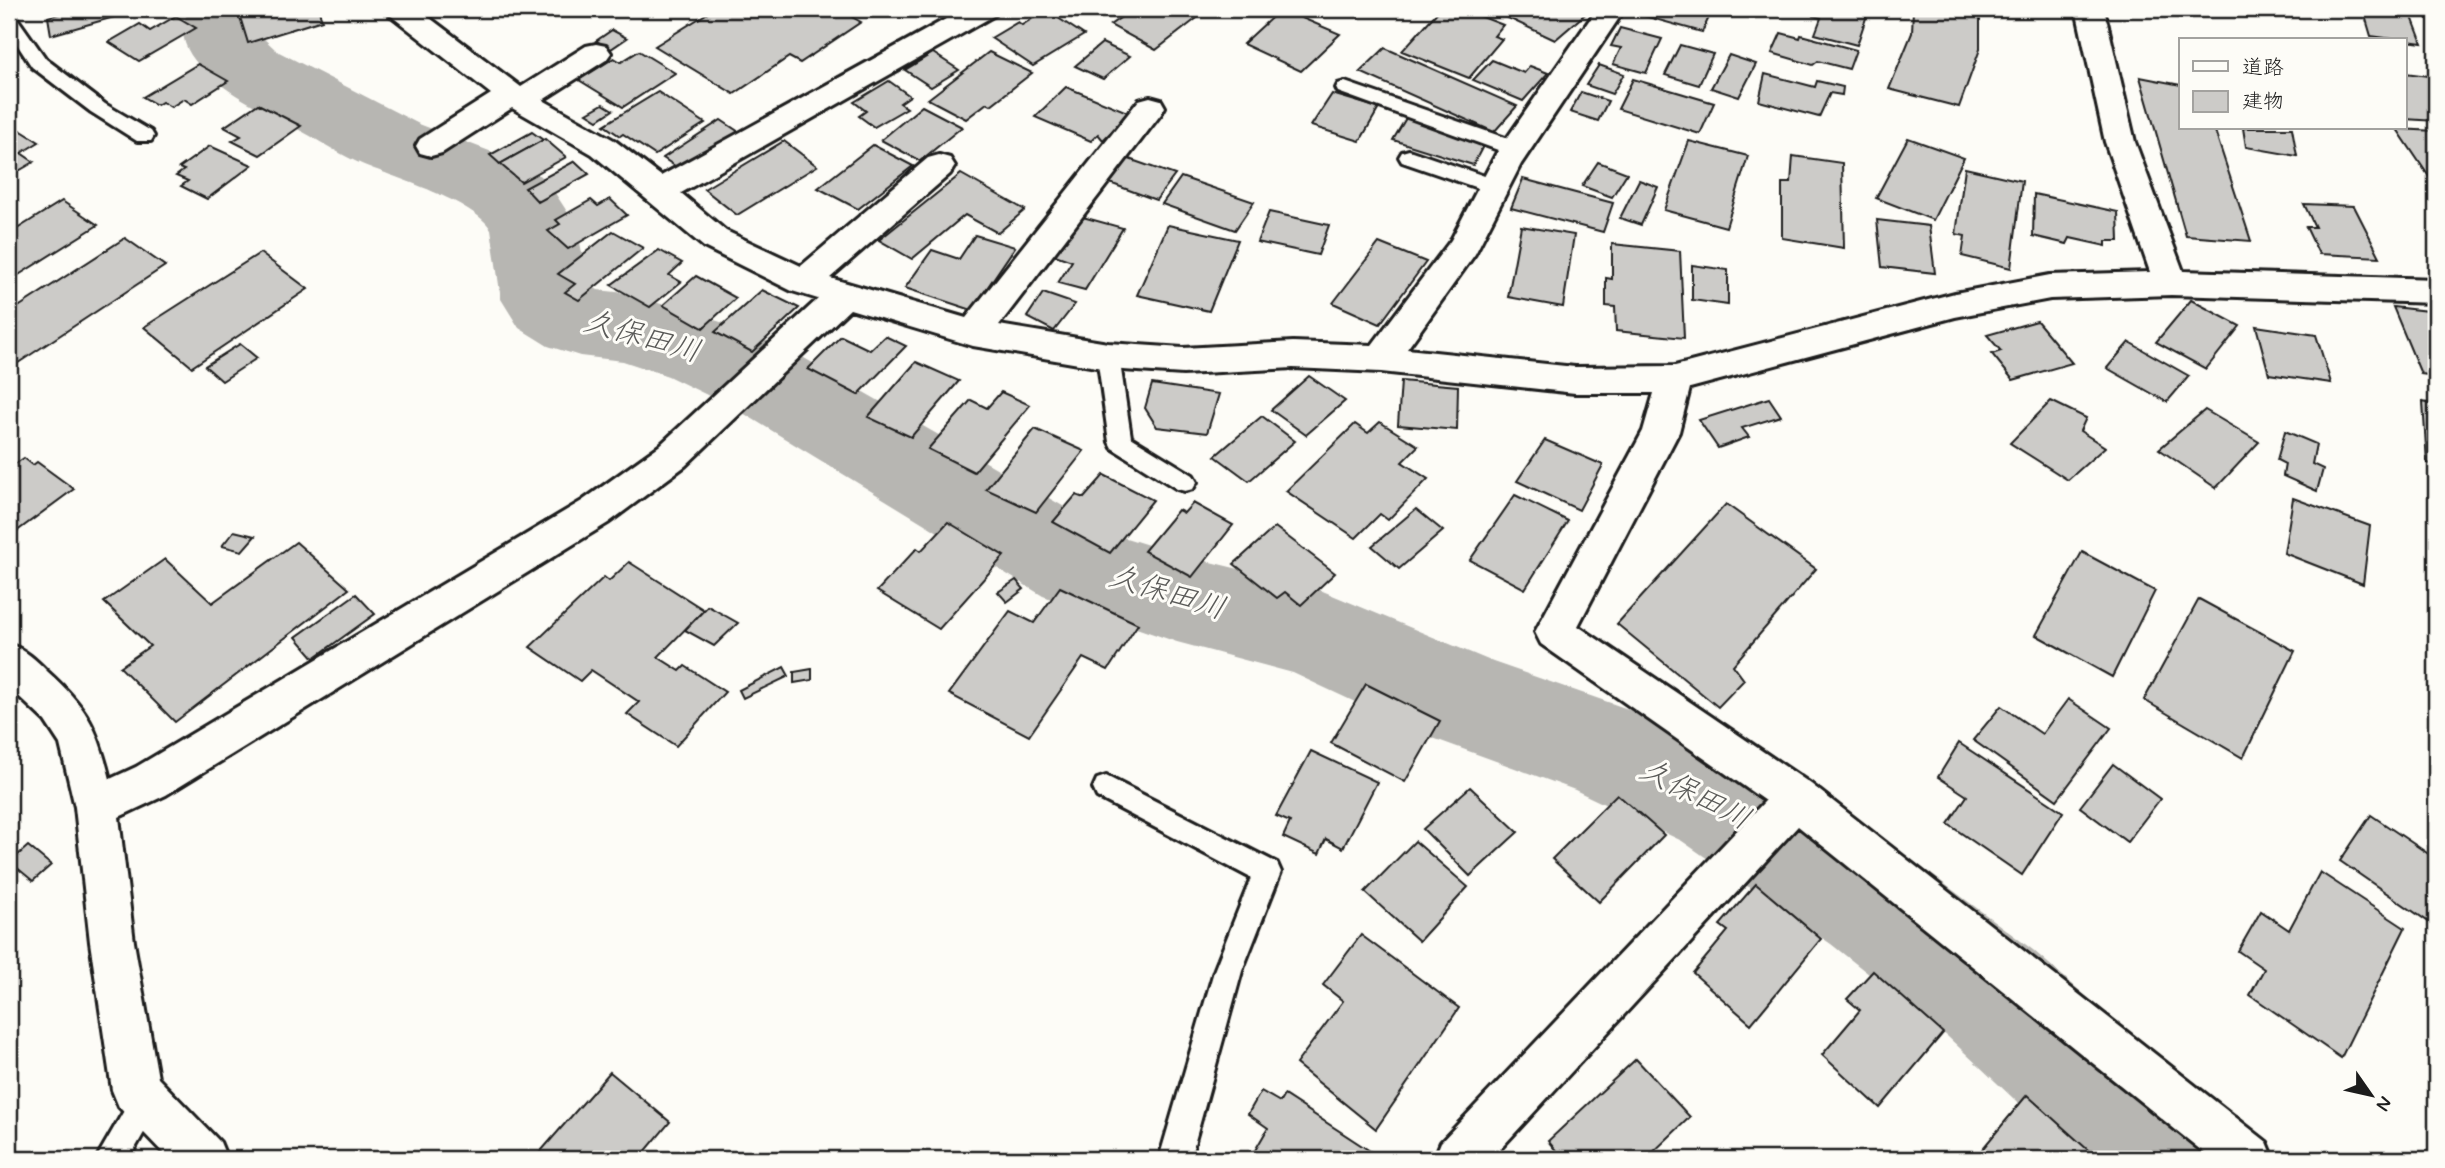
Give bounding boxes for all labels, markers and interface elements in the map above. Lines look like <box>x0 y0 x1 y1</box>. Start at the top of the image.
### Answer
legend <box>2179 38 2406 130</box>
text: 道路 <box>2242 54 2284 82</box>
text: 建物 <box>2242 88 2284 116</box>
water label: 久保田川 <box>579 302 705 372</box>
water label: 久保田川 <box>1104 557 1230 629</box>
water label: 久保田川 <box>1633 750 1757 840</box>
north arrow <box>2336 1060 2406 1130</box>
text: N <box>2370 1091 2398 1116</box>

